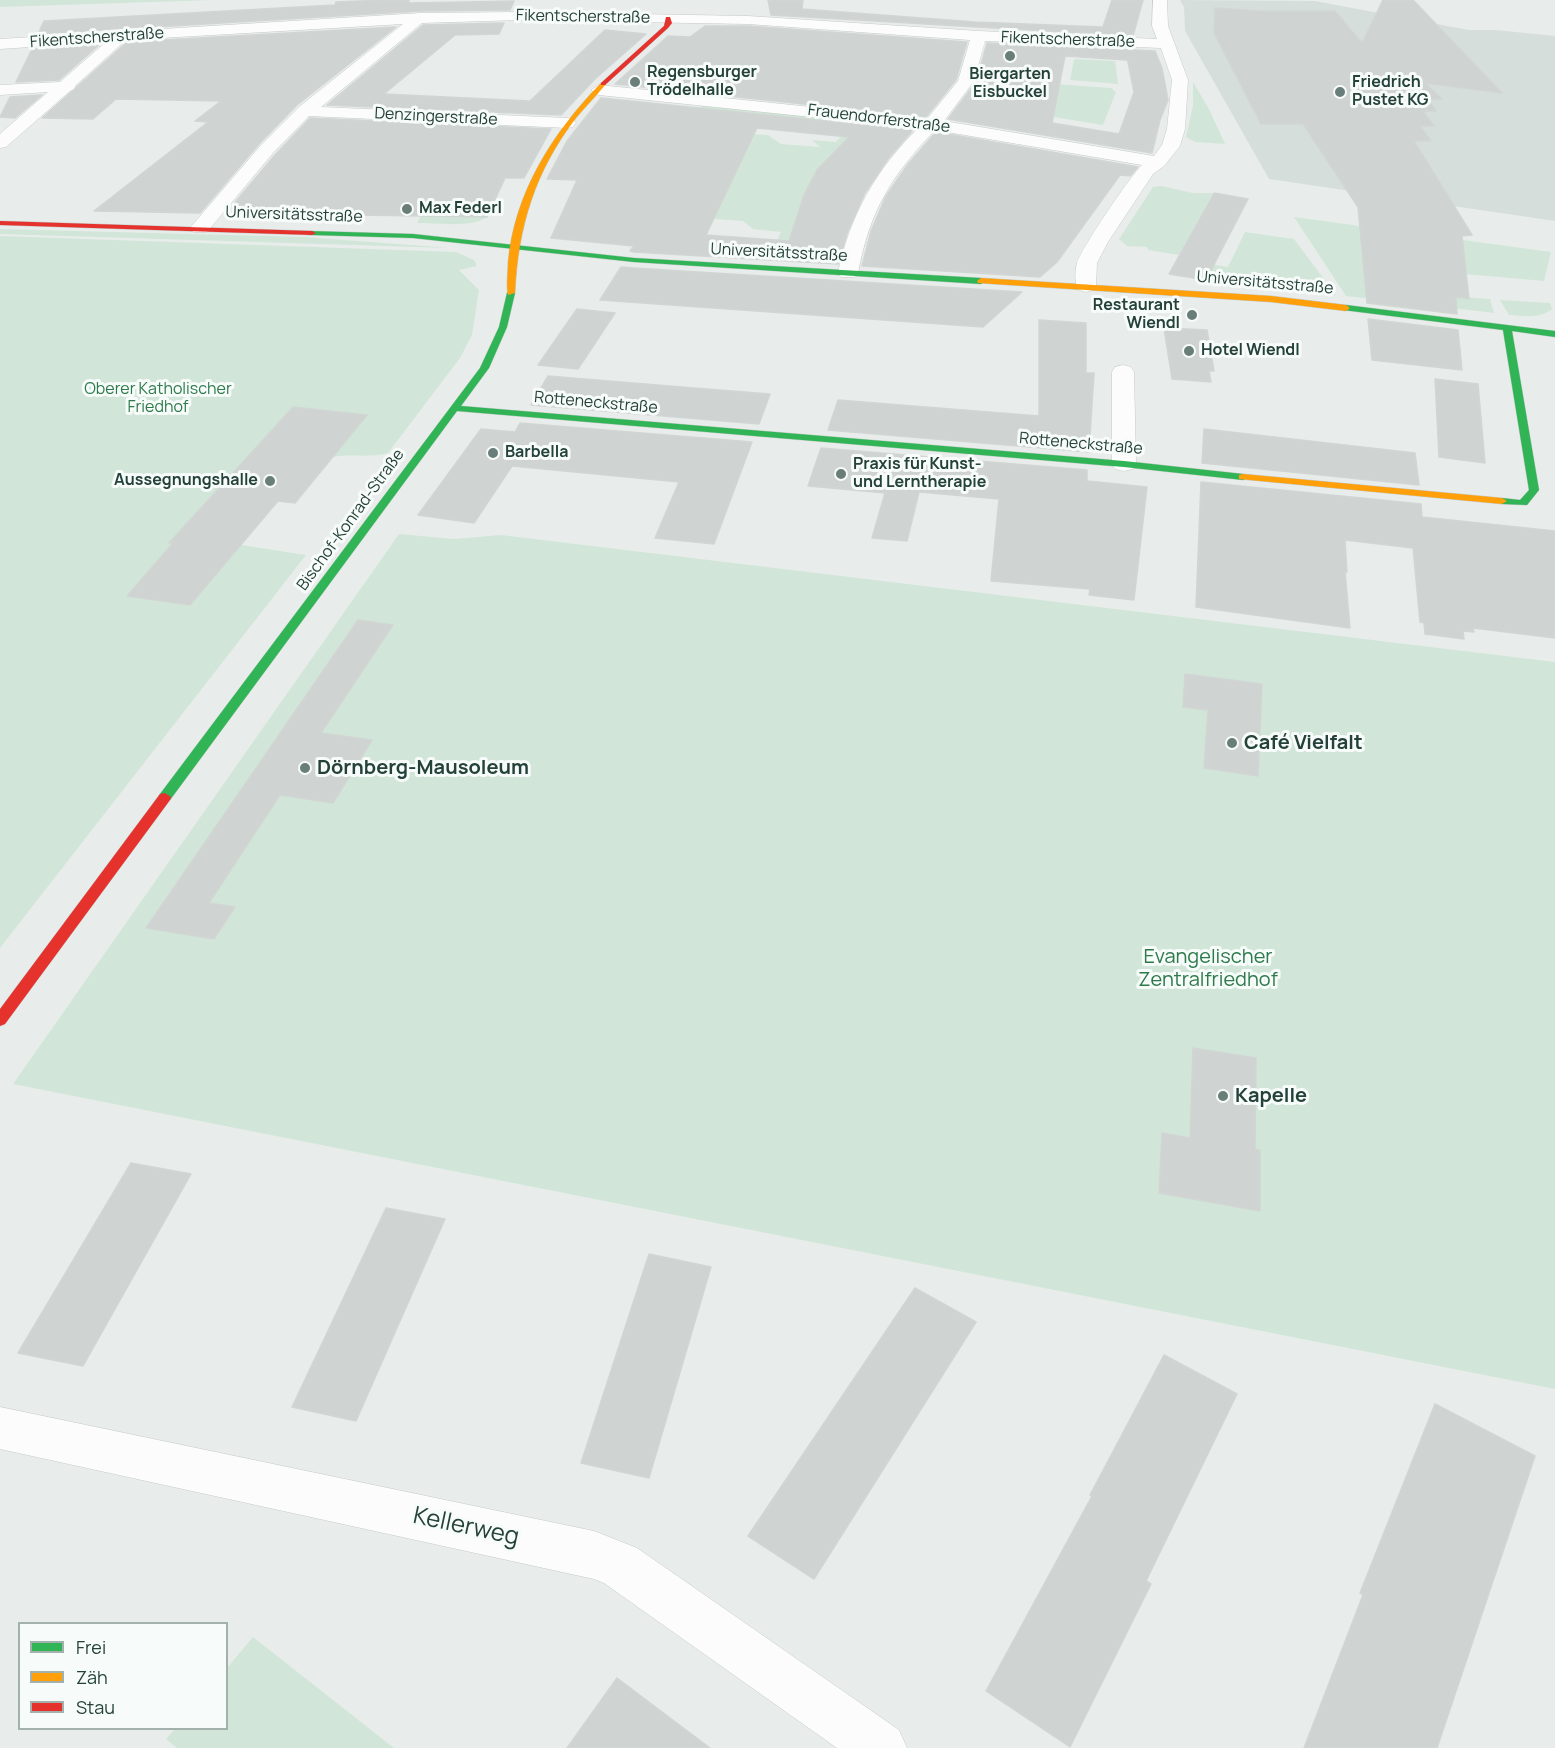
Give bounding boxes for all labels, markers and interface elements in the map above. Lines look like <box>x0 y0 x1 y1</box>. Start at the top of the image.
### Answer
street label: Fikentscherstraße <box>516 6 650 28</box>
street label: Fikentscherstraße <box>29 24 165 52</box>
street label: Fikentscherstraße <box>1001 28 1135 52</box>
marker: Biergarten Eisbuckel <box>1003 49 1017 63</box>
place label: Regensburger Trödelhalle <box>647 63 757 101</box>
place label: Biergarten Eisbuckel <box>969 65 1051 103</box>
place label: Friedrich Pustet KG <box>1352 73 1429 111</box>
marker: Regensburger Trödelhalle <box>628 75 642 89</box>
marker: Friedrich Pustet KG <box>1333 85 1347 99</box>
street label: Frauendorferstraße <box>807 101 951 137</box>
street label: Denzingerstraße <box>374 104 498 130</box>
place label: Max Federl <box>419 199 502 219</box>
marker: Max Federl <box>400 202 414 216</box>
street label: Universitätsstraße <box>225 203 363 227</box>
street label: Universitätsstraße <box>710 240 848 266</box>
street label: Universitätsstraße <box>1196 267 1334 299</box>
place label: Restaurant Wiendl <box>1093 296 1180 334</box>
marker: Restaurant Wiendl <box>1185 308 1199 322</box>
place label: Hotel Wiendl <box>1201 341 1300 361</box>
marker: Hotel Wiendl <box>1182 344 1196 358</box>
park label: Oberer Katholischer Friedhof <box>84 380 232 418</box>
street label: Rotteneckstraße <box>533 388 659 418</box>
street label: Rotteneckstraße <box>1018 429 1144 459</box>
place label: Barbella <box>505 443 568 463</box>
street label: Bischof-Konrad-Straße <box>293 446 409 594</box>
marker: Barbella <box>486 446 500 460</box>
place label: Praxis für Kunst- und Lerntherapie <box>853 455 986 493</box>
marker: Praxis für Kunst- und Lerntherapie <box>834 467 848 481</box>
place label: Aussegnungshalle <box>114 471 258 491</box>
marker: Aussegnungshalle <box>263 474 277 488</box>
place label: Café Vielfalt <box>1244 731 1363 755</box>
marker: Café Vielfalt <box>1225 736 1239 750</box>
place label: Dörnberg-Mausoleum <box>317 756 529 780</box>
marker: Dörnberg-Mausoleum <box>298 761 312 775</box>
park label: Evangelischer Zentralfriedhof <box>1138 945 1278 992</box>
place label: Kapelle <box>1235 1084 1307 1108</box>
marker: Kapelle <box>1216 1089 1230 1103</box>
street label: Kellerweg <box>410 1502 522 1552</box>
legend <box>18 1622 228 1730</box>
text: Frei <box>76 1635 106 1659</box>
text: Zäh <box>76 1665 108 1689</box>
text: Stau <box>76 1695 115 1719</box>

